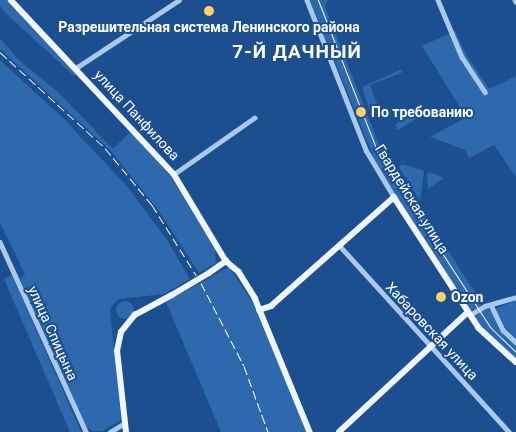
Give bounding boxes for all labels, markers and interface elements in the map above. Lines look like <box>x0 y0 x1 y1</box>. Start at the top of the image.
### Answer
marker: Разрешительная система Ленинского района <box>203 5 215 17</box>
place label: Разрешительная система Ленинского района <box>58 19 360 35</box>
district label: 7-Й ДАЧНЫЙ <box>231 41 363 63</box>
street label: улица Панфилова <box>91 66 183 164</box>
place label: По требованию <box>371 104 473 120</box>
marker: По требованию <box>355 106 367 118</box>
street label: Гвардейская улица <box>372 141 452 257</box>
street label: Хабаровская улица <box>382 279 482 383</box>
street label: улица Спицына <box>25 283 81 383</box>
place label: Ozon <box>451 289 483 305</box>
marker: Ozon <box>435 291 447 303</box>

